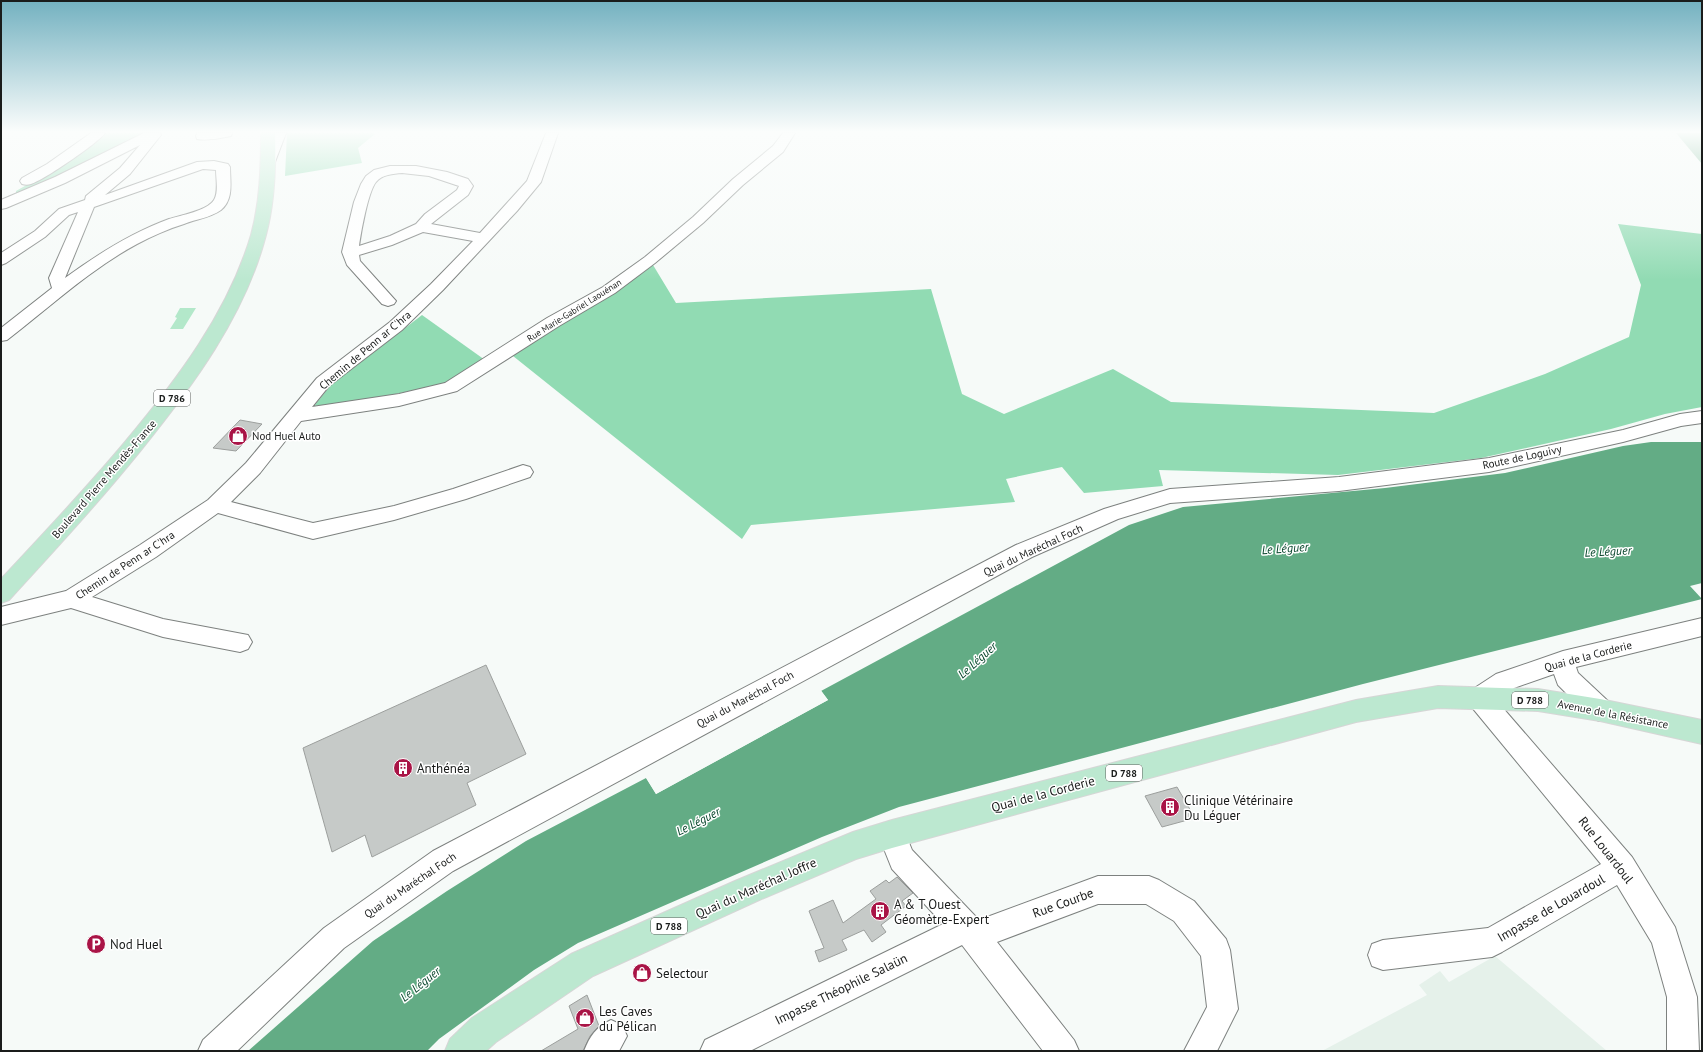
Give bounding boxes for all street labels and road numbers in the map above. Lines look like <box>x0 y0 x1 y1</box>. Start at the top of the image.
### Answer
street label: Rue Marie-Gabriel Laouénan <box>525 276 623 344</box>
street label: Chemin de Penn ar C'hra <box>316 308 414 392</box>
road number: D 786 <box>154 390 190 406</box>
street label: Boulevard Pierre Mendès-France <box>49 417 160 541</box>
street label: Route de Loguivy <box>1481 442 1564 472</box>
street label: Quai du Maréchal Foch <box>981 521 1085 579</box>
street label: Chemin de Penn ar C'hra <box>73 528 177 602</box>
street label: Quai de la Corderie <box>1543 637 1634 674</box>
street label: Quai du Maréchal Foch <box>694 667 796 731</box>
road number: D 788 <box>1512 692 1548 708</box>
street label: Avenue de la Résistance <box>1556 696 1670 732</box>
road number: D 788 <box>1106 765 1142 781</box>
street label: Quai de la Corderie <box>989 772 1097 816</box>
street label: Rue Louardoul <box>1575 813 1638 887</box>
street label: Quai du Maréchal Foch <box>361 849 459 921</box>
street label: Quai du Maréchal Joffre <box>693 854 819 922</box>
street label: Impasse de Louardoul <box>1494 870 1608 946</box>
street label: Rue Courbe <box>1030 884 1096 922</box>
road number: D 788 <box>651 918 687 934</box>
street label: Impasse Théophile Salaün <box>772 949 910 1029</box>

